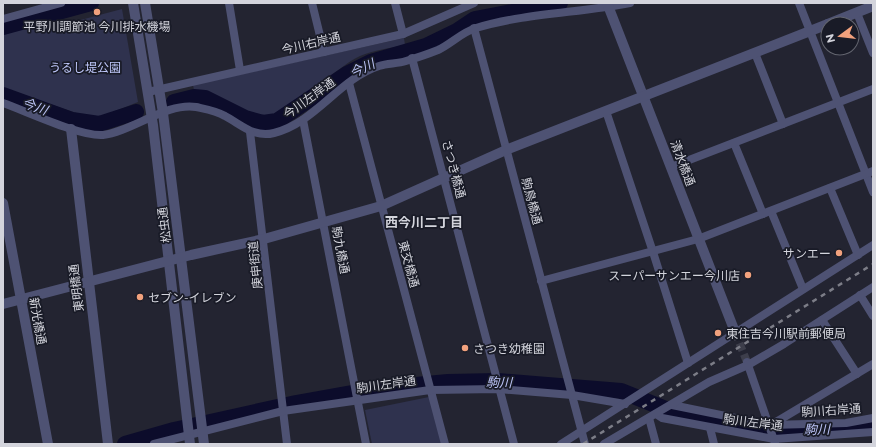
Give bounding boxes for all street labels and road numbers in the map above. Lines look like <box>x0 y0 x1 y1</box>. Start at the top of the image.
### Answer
street label: 今川右岸通 <box>280 29 342 57</box>
street label: 今川左岸通 <box>280 74 338 122</box>
street label: さつき橋通 <box>439 138 469 200</box>
street label: 清水橋通 <box>667 138 699 188</box>
street label: 駒鳥橋通 <box>519 176 545 226</box>
street label: 松虫通 <box>154 206 174 244</box>
street label: 駒九橋通 <box>329 225 353 275</box>
street label: 東交橋通 <box>396 239 422 289</box>
street label: 庚申街道 <box>245 240 265 290</box>
street label: 東明橋通 <box>66 263 86 313</box>
street label: 新光橋通 <box>26 296 50 346</box>
street label: 駒川左岸通 <box>355 372 417 396</box>
street label: 駒川右岸通 <box>801 400 861 420</box>
street label: 駒川左岸通 <box>722 411 784 433</box>

